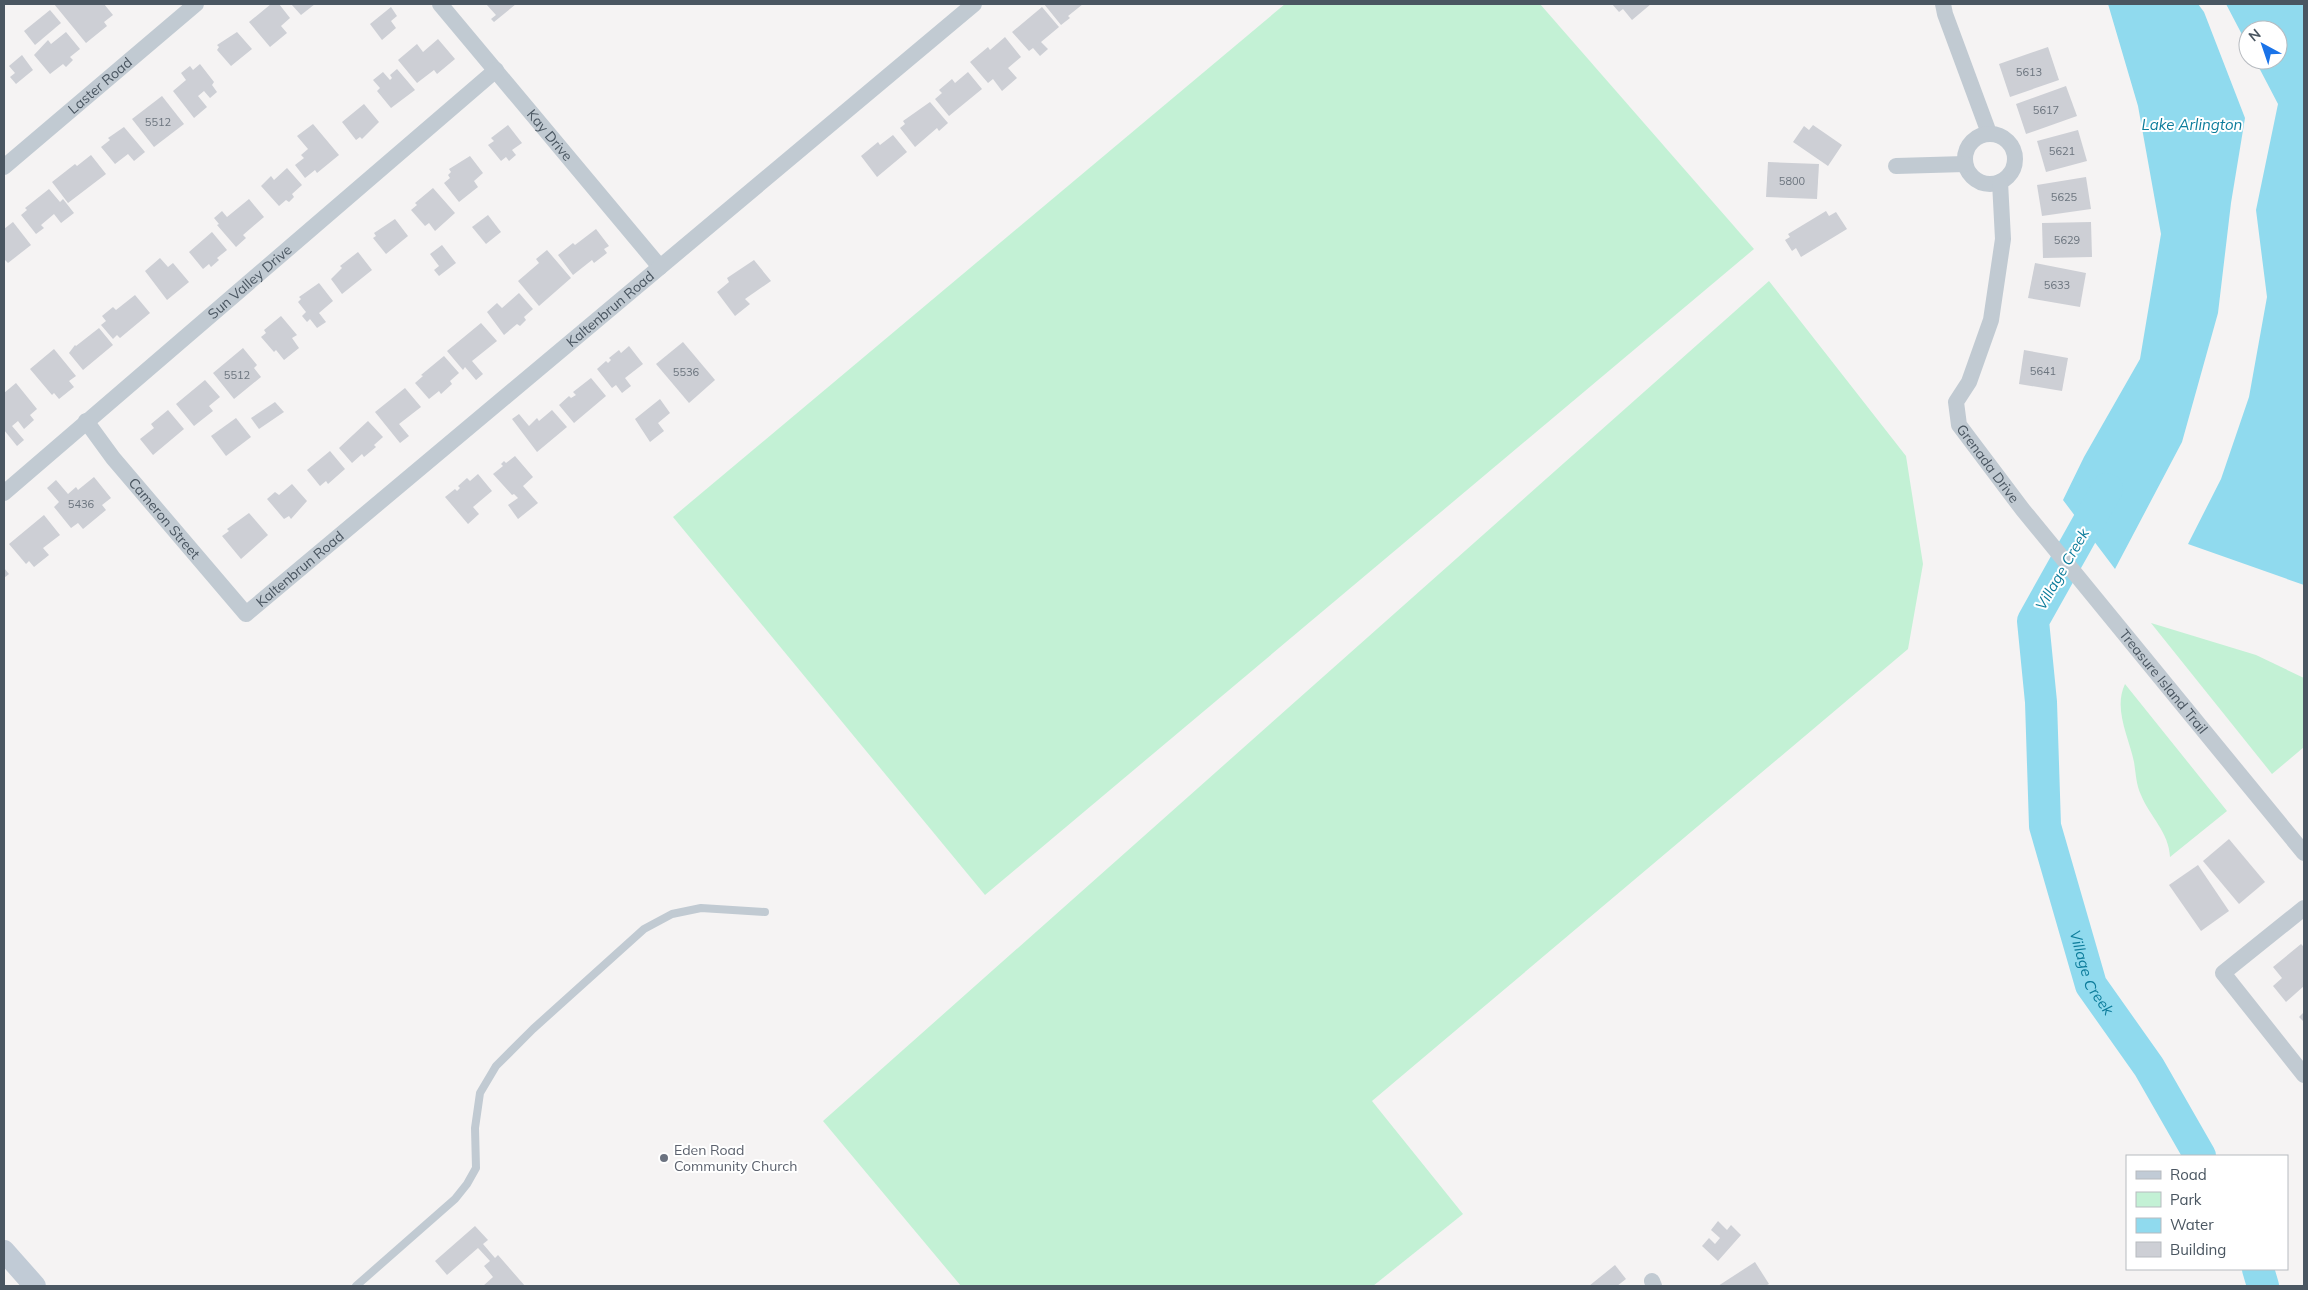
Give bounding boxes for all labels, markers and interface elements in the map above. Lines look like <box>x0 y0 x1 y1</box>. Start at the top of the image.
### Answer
north arrow <box>2238 20 2288 70</box>
text: N <box>2245 25 2264 45</box>
street label: Laster Road <box>64 53 136 118</box>
house number: 5613 <box>2016 65 2042 79</box>
house number: 5617 <box>2033 103 2059 117</box>
street label: Kay Drive <box>523 106 577 165</box>
house number: 5512 <box>145 115 172 129</box>
water label: Lake Arlington <box>2142 115 2243 134</box>
house number: 5621 <box>2049 144 2075 158</box>
house number: 5800 <box>1779 174 1806 188</box>
house number: 5625 <box>2051 190 2078 204</box>
house number: 5629 <box>2054 233 2080 247</box>
street label: Sun Valley Drive <box>204 241 295 323</box>
street label: Kaltenbrun Road <box>563 267 658 351</box>
house number: 5633 <box>2044 278 2070 292</box>
house number: 5641 <box>2030 364 2056 378</box>
house number: 5536 <box>673 365 700 379</box>
house number: 5512 <box>224 368 251 382</box>
street label: Grenada Drive <box>1953 421 2023 506</box>
street label: Cameron Street <box>125 474 204 563</box>
house number: 5436 <box>68 497 95 511</box>
water label: Village Creek <box>2031 524 2094 613</box>
street label: Kaltenbrun Road <box>252 527 347 611</box>
street label: Treasure Island Trail <box>2115 626 2212 738</box>
water label: Village Creek <box>2066 928 2119 1019</box>
place label: Eden Road Community Church <box>674 1141 797 1175</box>
marker: Eden Road Community Church <box>658 1152 670 1164</box>
legend <box>2126 1155 2288 1270</box>
text: Road <box>2170 1165 2207 1184</box>
text: Park <box>2170 1190 2202 1209</box>
text: Water <box>2170 1215 2214 1234</box>
text: Building <box>2170 1240 2226 1259</box>

